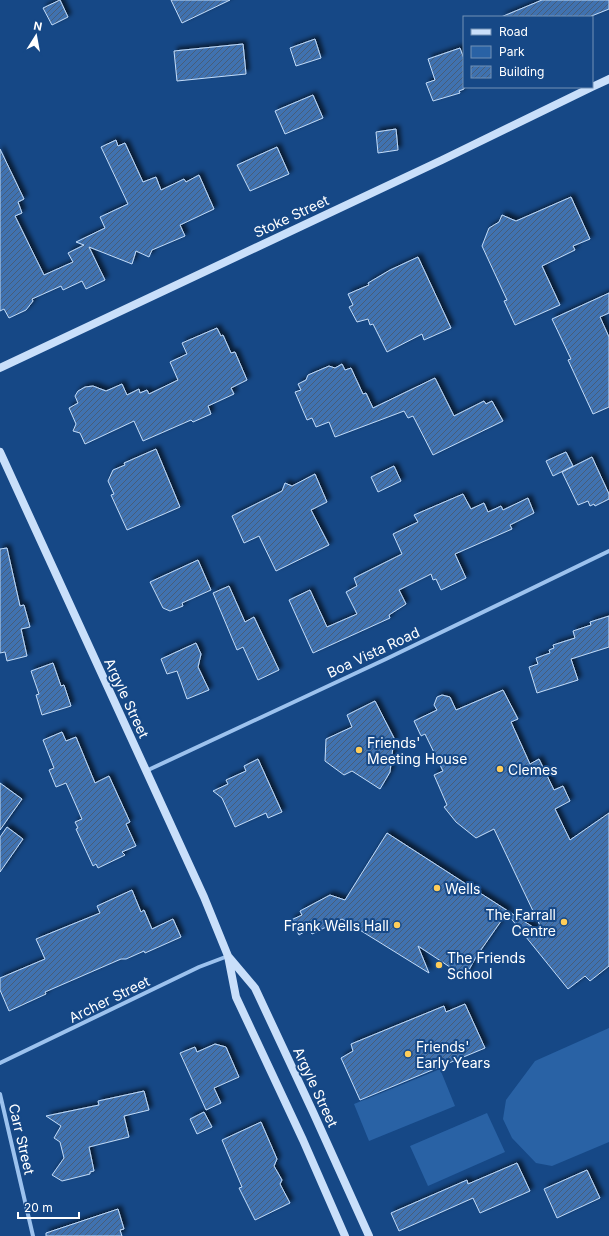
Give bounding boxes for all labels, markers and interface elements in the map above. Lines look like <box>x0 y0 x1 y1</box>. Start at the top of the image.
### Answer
north arrow <box>16 16 56 56</box>
legend <box>463 16 593 88</box>
text: N <box>32 19 43 34</box>
text: Road <box>499 24 528 39</box>
text: Park <box>499 44 525 59</box>
text: Building <box>499 64 544 79</box>
street label: Stoke Street <box>251 191 332 241</box>
street label: Boa Vista Road <box>324 623 422 681</box>
street label: Argyle Street <box>101 655 153 741</box>
place label: Friends' Meeting House <box>367 734 467 767</box>
marker: Friends' Meeting House <box>354 745 364 755</box>
place label: Clemes <box>508 761 558 778</box>
marker: Clemes <box>495 764 505 774</box>
place label: Wells <box>445 880 480 897</box>
marker: Wells <box>432 883 442 893</box>
place label: The Farrall Centre <box>485 906 556 939</box>
place label: Frank Wells Hall <box>284 917 389 934</box>
marker: The Farrall Centre <box>559 917 569 927</box>
marker: Frank Wells Hall <box>392 920 402 930</box>
place label: The Friends School <box>447 949 526 982</box>
marker: The Friends School <box>434 960 444 970</box>
street label: Archer Street <box>66 972 153 1026</box>
place label: Friends' Early Years <box>416 1038 490 1071</box>
street label: Argyle Street <box>290 1044 342 1130</box>
marker: Friends' Early Years <box>403 1049 413 1059</box>
street label: Carr Street <box>6 1102 39 1177</box>
scale bar <box>18 1194 79 1220</box>
text: 20 m <box>24 1200 53 1215</box>

